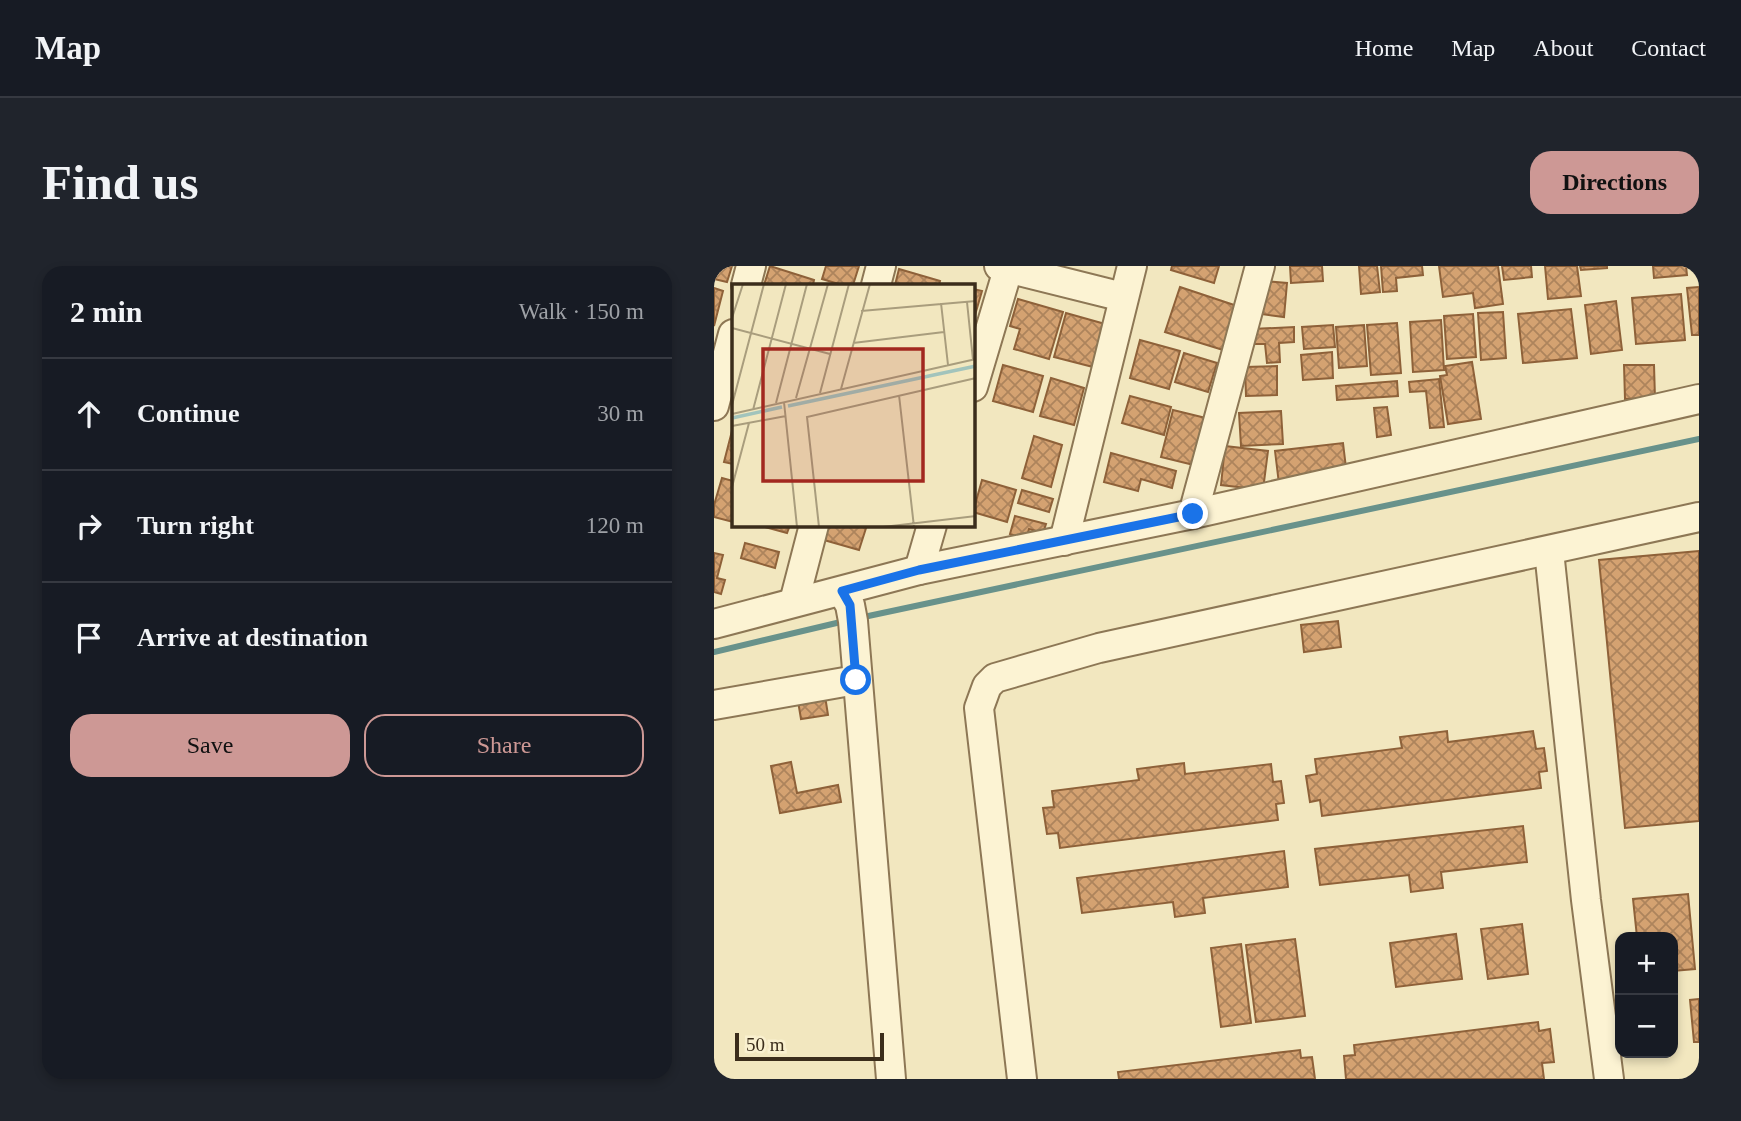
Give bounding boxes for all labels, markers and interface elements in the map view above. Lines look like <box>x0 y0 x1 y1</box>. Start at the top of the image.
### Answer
text: Map <box>35 30 101 66</box>
text: Home <box>1355 35 1413 61</box>
text: Map <box>1451 35 1495 61</box>
text: About <box>1533 35 1593 61</box>
text: Contact <box>1631 35 1706 61</box>
button: Directions <box>1530 151 1699 214</box>
text: Find us <box>42 155 199 210</box>
inset map <box>732 284 975 527</box>
text: 2 min <box>70 295 143 328</box>
text: Walk · 150 m <box>519 299 644 324</box>
icon: ahead <box>70 395 108 433</box>
text: Continue <box>137 399 240 428</box>
text: 30 m <box>597 401 644 426</box>
route end <box>1177 498 1208 529</box>
icon: right <box>70 507 108 545</box>
text: Turn right <box>137 511 254 540</box>
text: 120 m <box>586 513 644 538</box>
icon: arrive <box>70 619 108 657</box>
text: Arrive at destination <box>137 623 368 652</box>
route start <box>840 664 871 695</box>
button: Save <box>70 714 350 777</box>
button: Share <box>364 714 644 777</box>
map controls <box>1615 932 1678 1058</box>
button: + <box>1615 932 1678 995</box>
button: − <box>1615 995 1678 1058</box>
scale bar <box>735 1030 884 1062</box>
text: 50 m <box>746 1034 785 1055</box>

